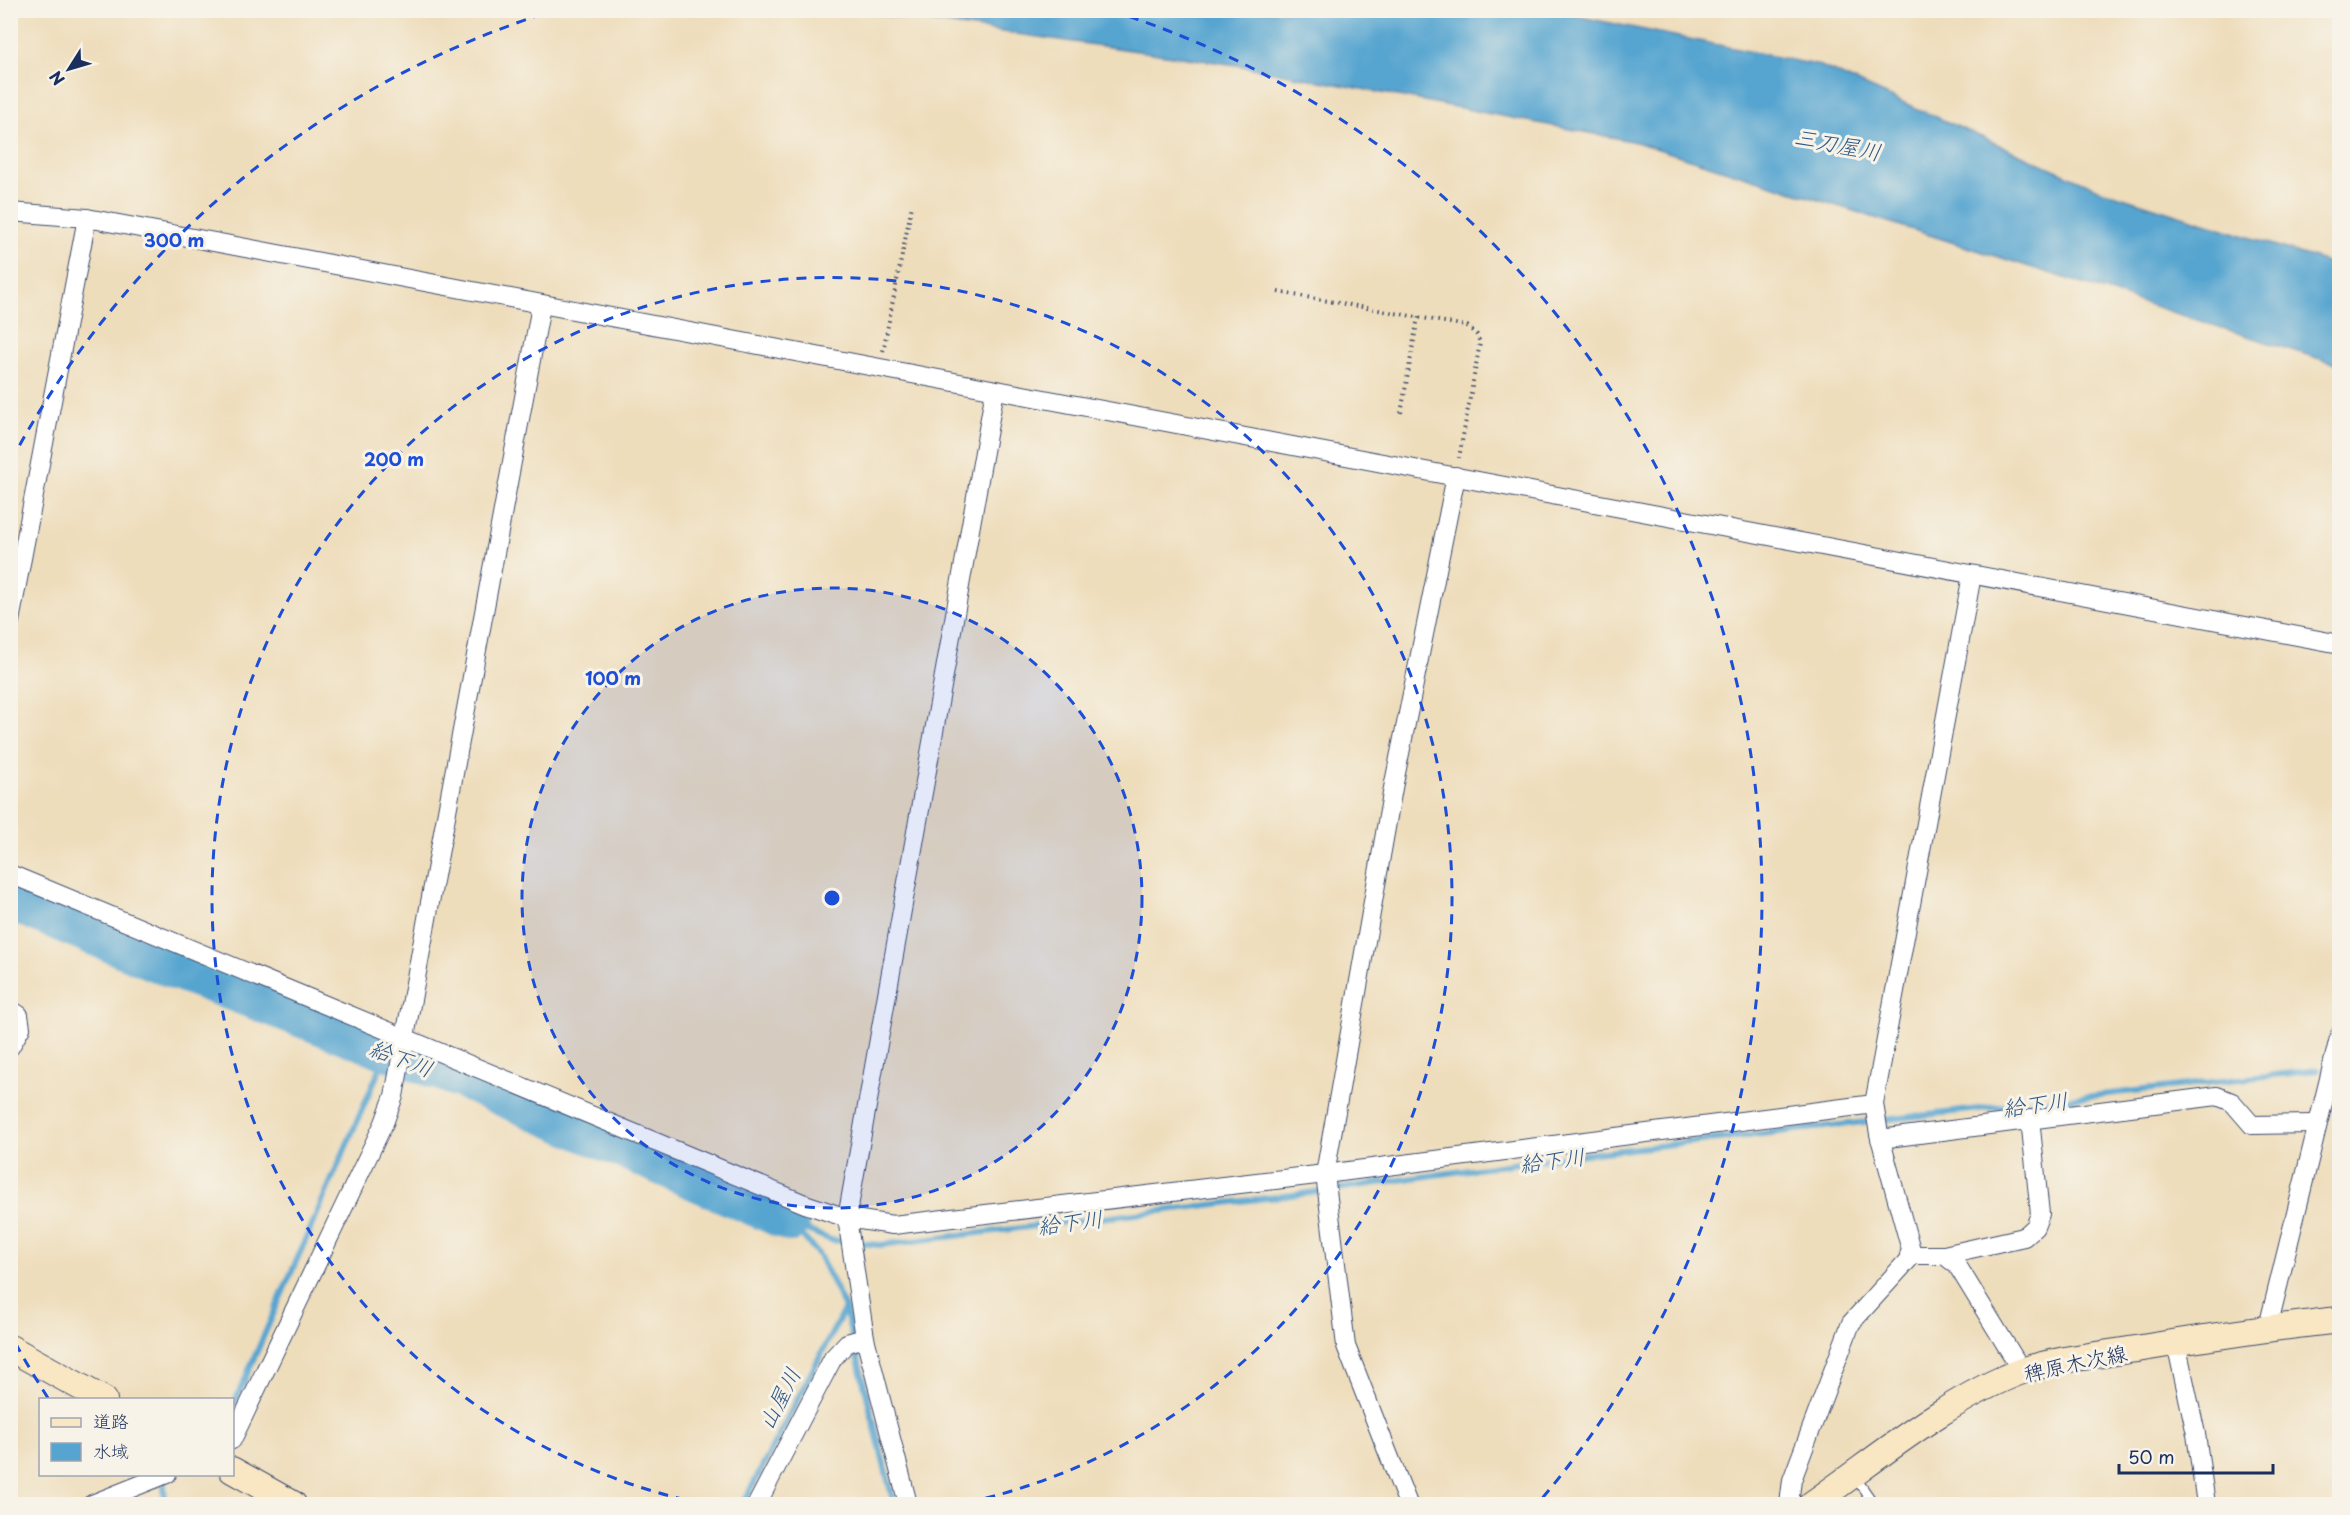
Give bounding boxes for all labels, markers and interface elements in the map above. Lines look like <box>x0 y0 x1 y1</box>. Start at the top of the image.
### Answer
north arrow <box>39 39 99 99</box>
text: N <box>43 66 70 91</box>
water label: 三刀屋川 <box>1792 118 1884 168</box>
text: 300 m <box>144 226 204 253</box>
text: 200 m <box>364 445 424 472</box>
text: 100 m <box>585 664 641 691</box>
centre of rings <box>822 888 842 908</box>
water label: 給下川 <box>365 1030 439 1084</box>
water label: 給下川 <box>2000 1083 2070 1123</box>
water label: 給下川 <box>1517 1139 1587 1179</box>
water label: 給下川 <box>1035 1201 1105 1241</box>
street label: 稗原木次線 <box>2020 1335 2130 1389</box>
water label: 山屋川 <box>748 1361 808 1435</box>
legend <box>39 1398 234 1476</box>
text: 道路 <box>93 1407 129 1434</box>
text: 水域 <box>93 1437 129 1464</box>
scale bar <box>2119 1437 2274 1475</box>
text: 50 m <box>2128 1443 2175 1470</box>

